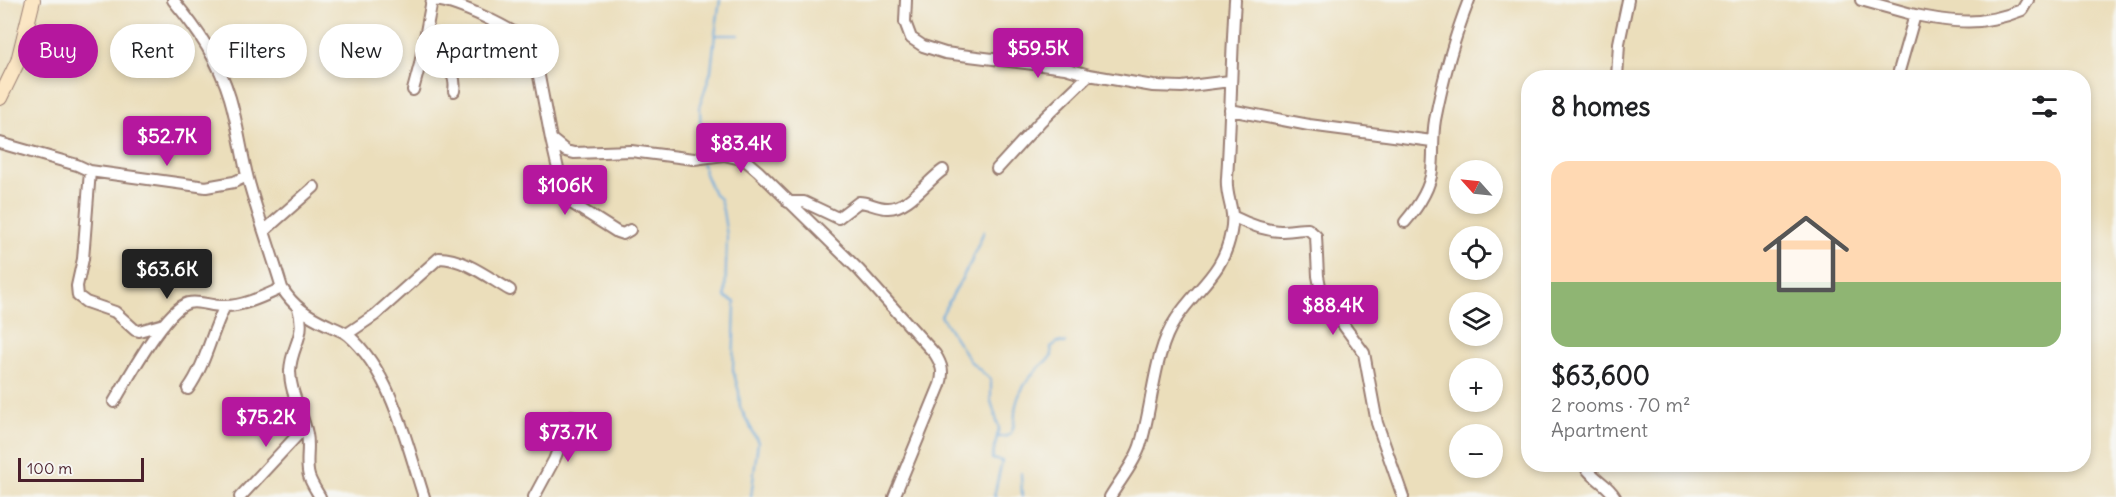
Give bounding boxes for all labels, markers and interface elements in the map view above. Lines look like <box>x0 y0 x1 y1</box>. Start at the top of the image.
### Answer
chip: Buy <box>18 24 98 78</box>
chip: Rent <box>110 24 195 78</box>
chip: Filters <box>207 24 307 78</box>
chip: New <box>319 24 403 78</box>
chip: Apartment <box>415 24 559 78</box>
pin: $59.5K <box>989 28 1087 79</box>
text: $59.5K <box>1007 35 1069 60</box>
text: 8 homes <box>1551 90 1650 123</box>
icon: filters <box>2028 90 2061 123</box>
pin: $52.7K <box>118 116 216 167</box>
text: $52.7K <box>137 123 197 148</box>
pin: $83.4K <box>692 123 790 174</box>
text: $83.4K <box>710 130 772 155</box>
north arrow <box>1449 160 1503 214</box>
map controls <box>1449 160 1503 478</box>
pin: $106K <box>523 165 607 216</box>
text: $106K <box>537 172 593 197</box>
icon: home <box>1752 200 1860 308</box>
button: locate <box>1449 226 1503 280</box>
pin: $63.6K <box>118 249 216 300</box>
text: $63.6K <box>136 256 198 281</box>
pin: $88.4K <box>1284 285 1382 336</box>
text: $88.4K <box>1302 292 1364 317</box>
button: layers <box>1449 292 1503 346</box>
button: + <box>1449 358 1503 412</box>
text: $63,600 <box>1551 359 1650 392</box>
text: 2 rooms · 70 m² <box>1551 392 1691 417</box>
pin: $75.2K <box>217 397 315 448</box>
text: $75.2K <box>236 404 296 429</box>
pin: $73.7K <box>519 412 617 463</box>
text: Apartment <box>1551 417 1648 442</box>
text: $73.7K <box>539 419 597 444</box>
button: − <box>1449 424 1503 478</box>
scale bar <box>18 455 144 482</box>
text: 100 m <box>27 458 72 478</box>

